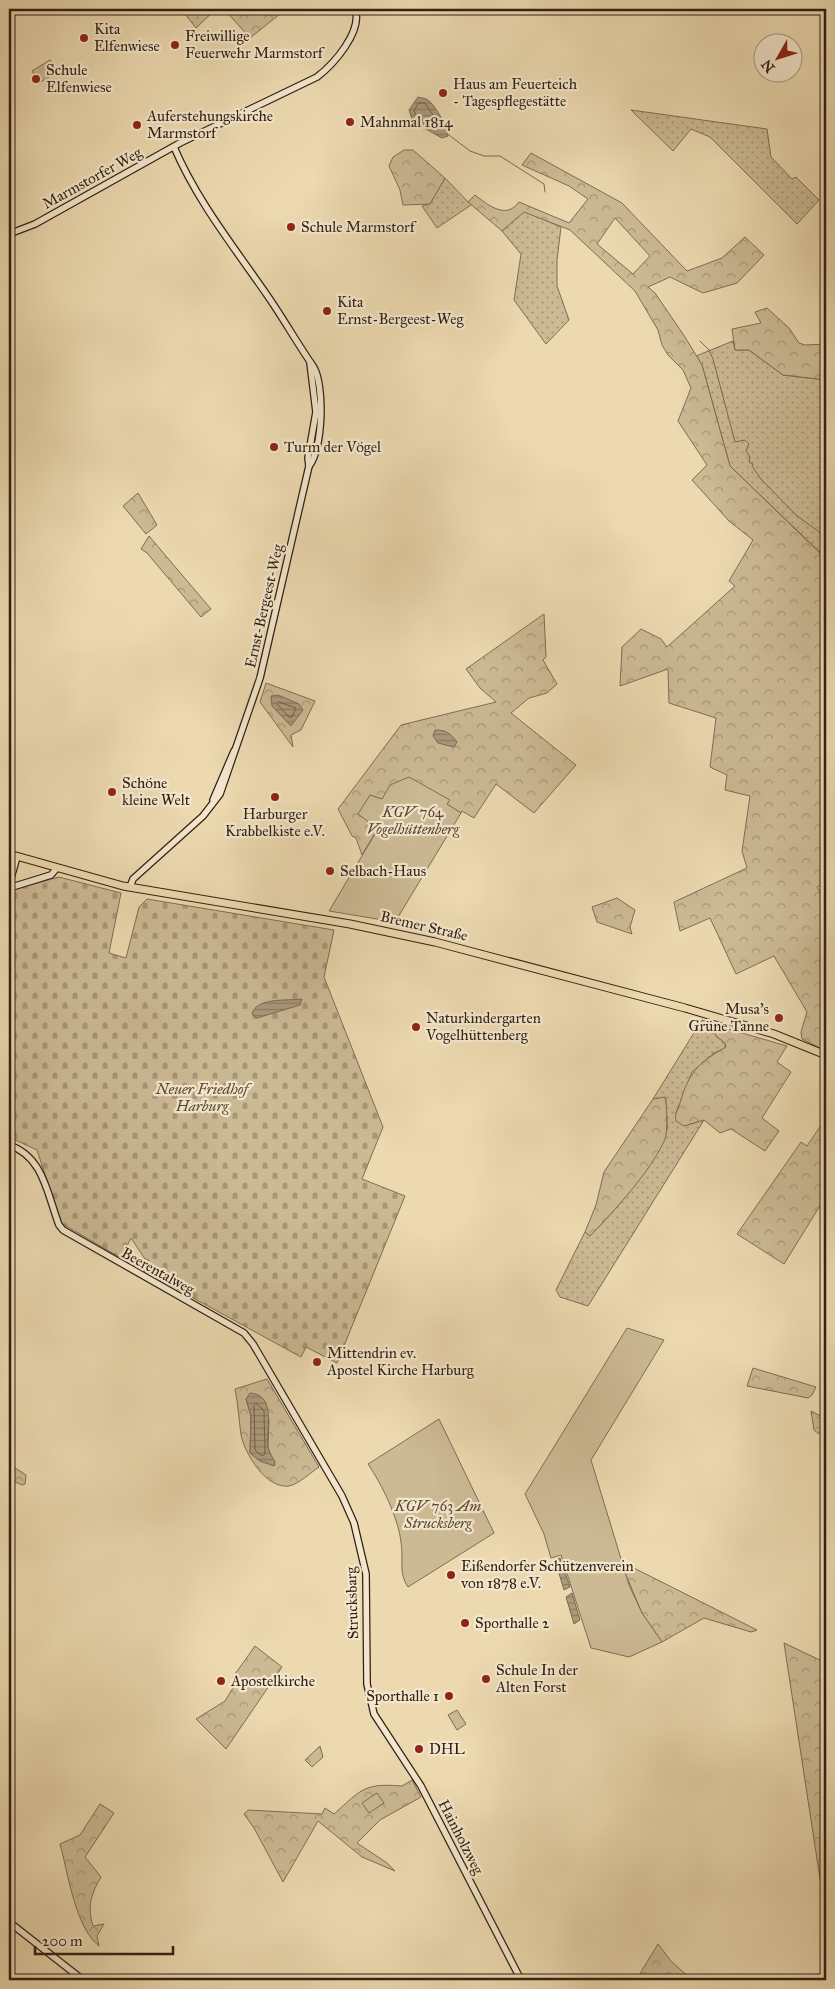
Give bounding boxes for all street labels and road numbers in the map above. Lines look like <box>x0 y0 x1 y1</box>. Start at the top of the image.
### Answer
street label: Marmstorfer Weg <box>39 143 146 213</box>
street label: Ernst-Bergeest-Weg <box>241 541 287 670</box>
street label: Bremer Straße <box>379 907 469 945</box>
street label: Beerentalweg <box>118 1244 199 1299</box>
street label: Strucksbarg <box>342 1565 362 1640</box>
street label: Hainholzweg <box>435 1797 488 1878</box>

